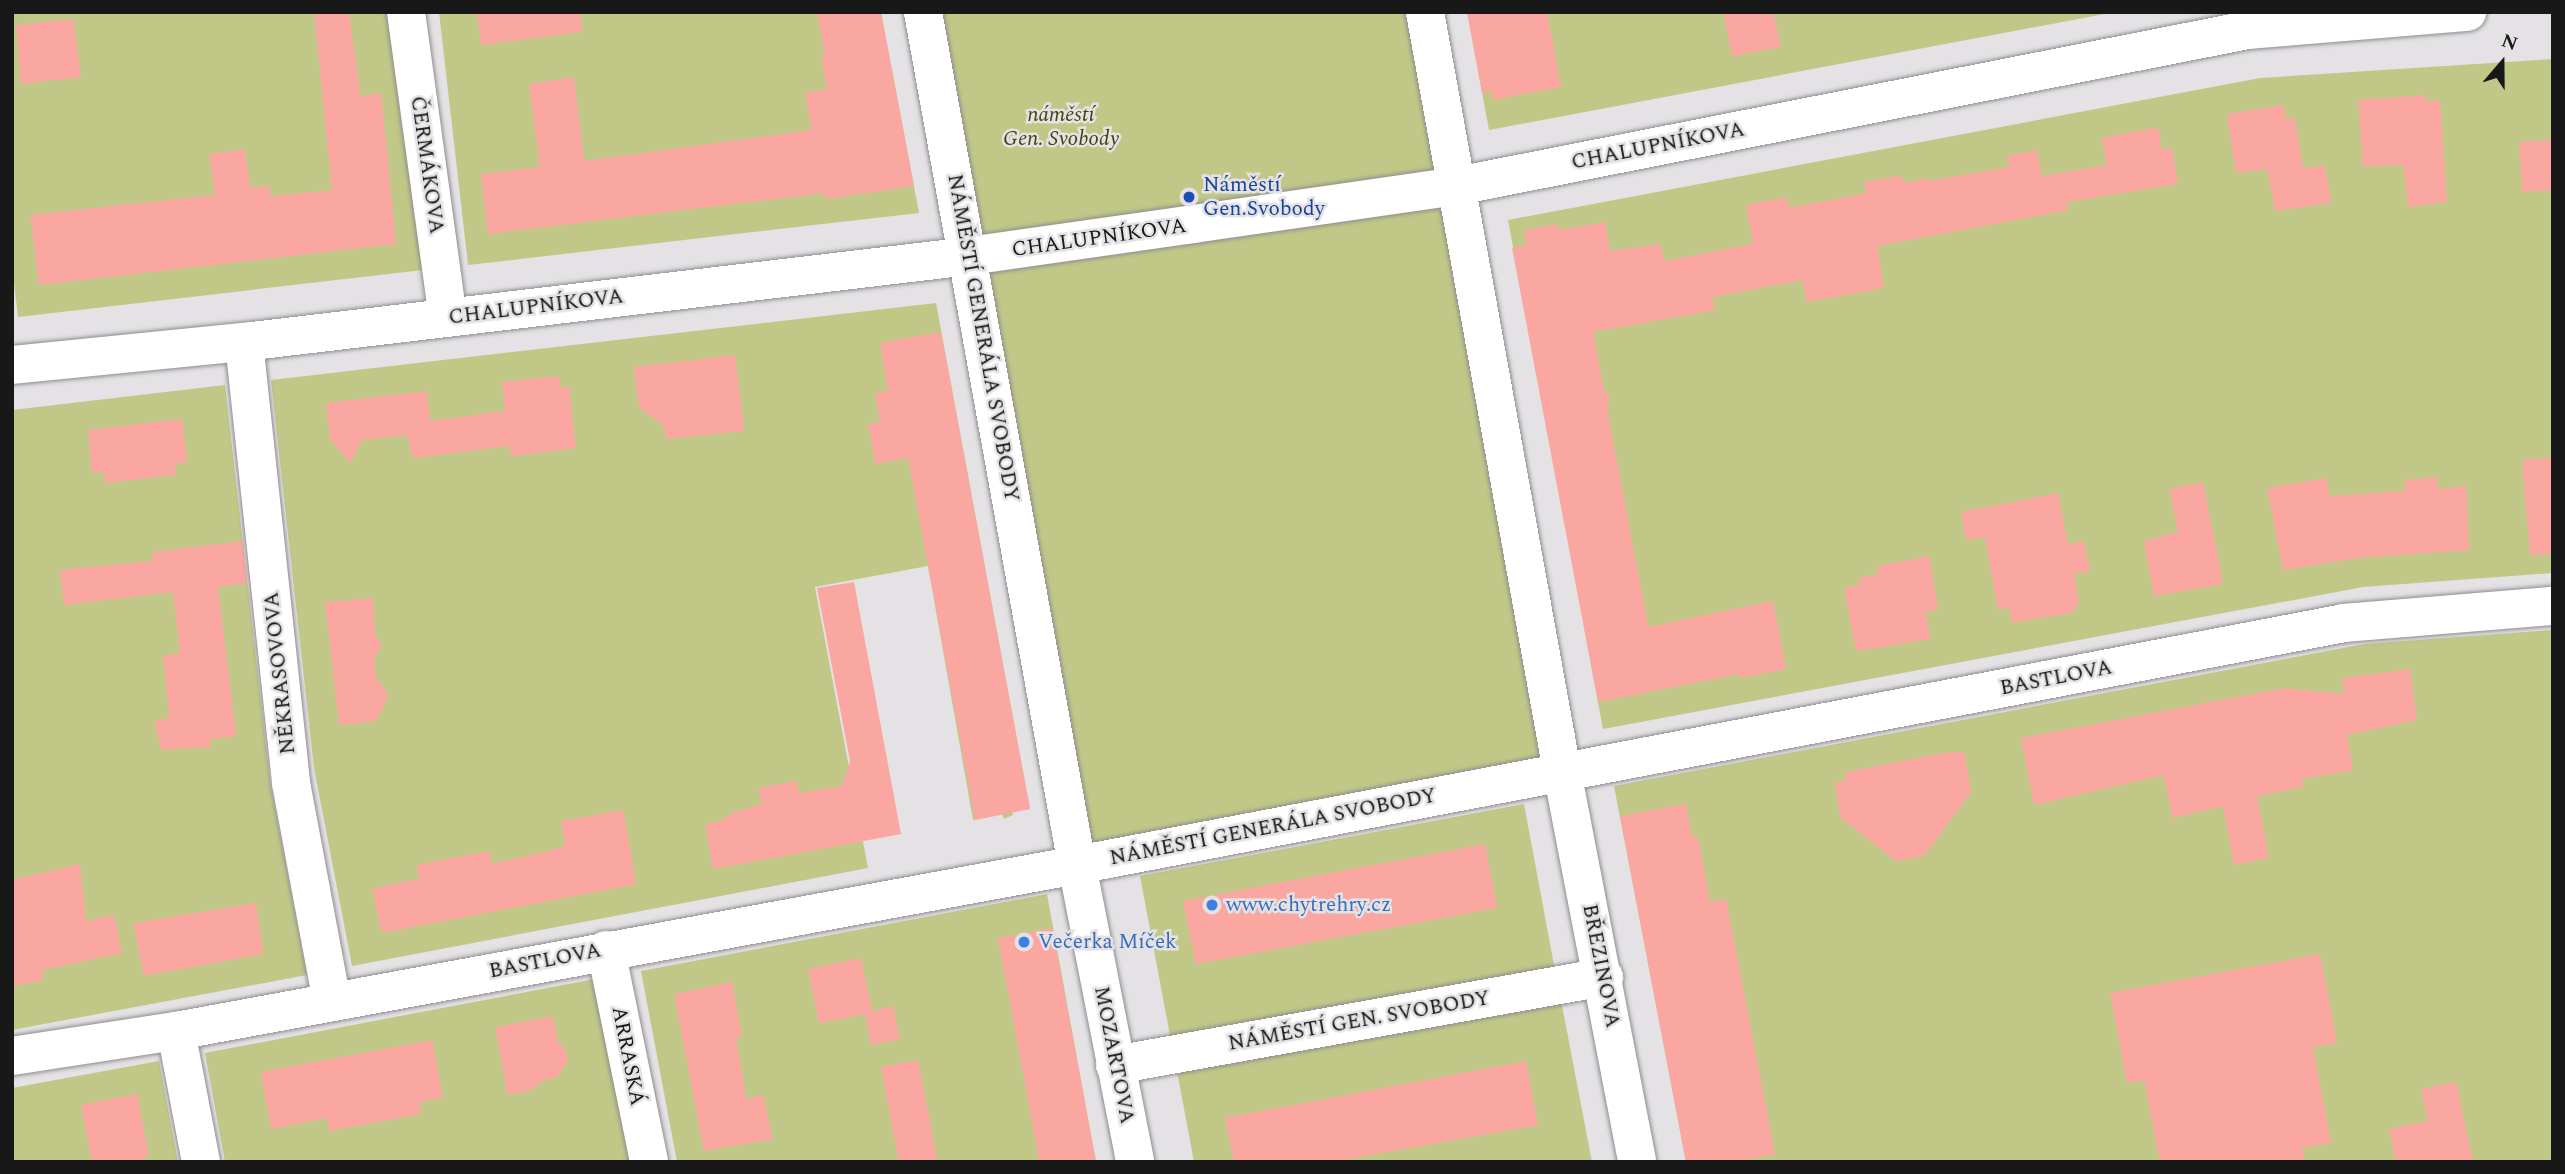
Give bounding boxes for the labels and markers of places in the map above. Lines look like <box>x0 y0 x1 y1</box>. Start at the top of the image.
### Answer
place label: Náměstí Gen.Svobody <box>1203 172 1325 222</box>
marker: Náměstí Gen.Svobody <box>1181 189 1197 205</box>
place label: www.chytrehry.cz <box>1226 892 1391 918</box>
marker: www.chytrehry.cz <box>1204 897 1220 913</box>
place label: Večerka Míček <box>1038 929 1177 955</box>
marker: Večerka Míček <box>1016 934 1032 950</box>

